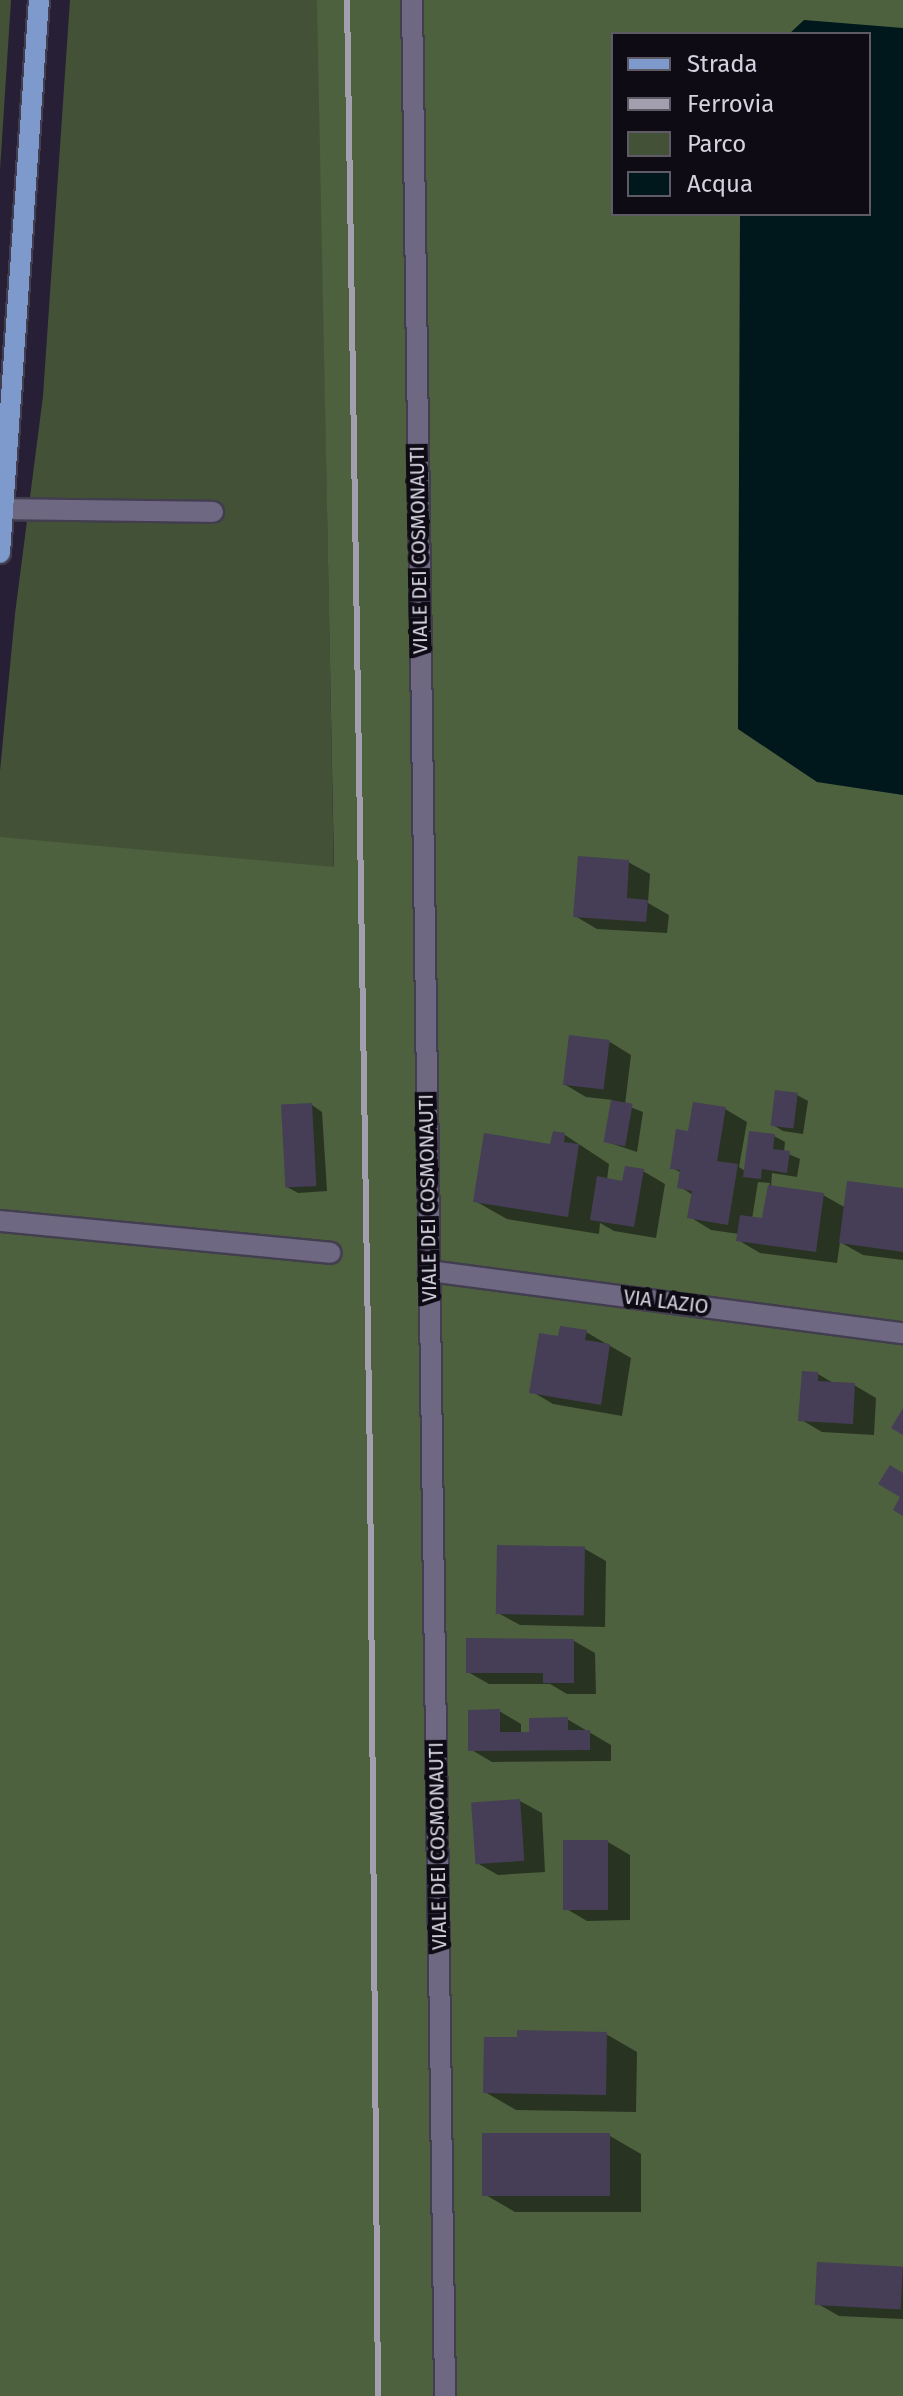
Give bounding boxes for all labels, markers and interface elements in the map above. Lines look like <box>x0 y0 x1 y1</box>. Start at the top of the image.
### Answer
legend <box>611 32 871 216</box>
text: Strada <box>687 50 758 78</box>
text: Ferrovia <box>687 90 774 118</box>
text: Parco <box>687 130 746 158</box>
text: Acqua <box>687 170 753 198</box>
street label: VIALE DEI COSMONAUTI <box>405 446 433 654</box>
street label: VIALE DEI COSMONAUTI <box>414 1094 442 1302</box>
street label: VIA LAZIO <box>622 1285 710 1319</box>
street label: VIALE DEI COSMONAUTI <box>424 1742 452 1950</box>

